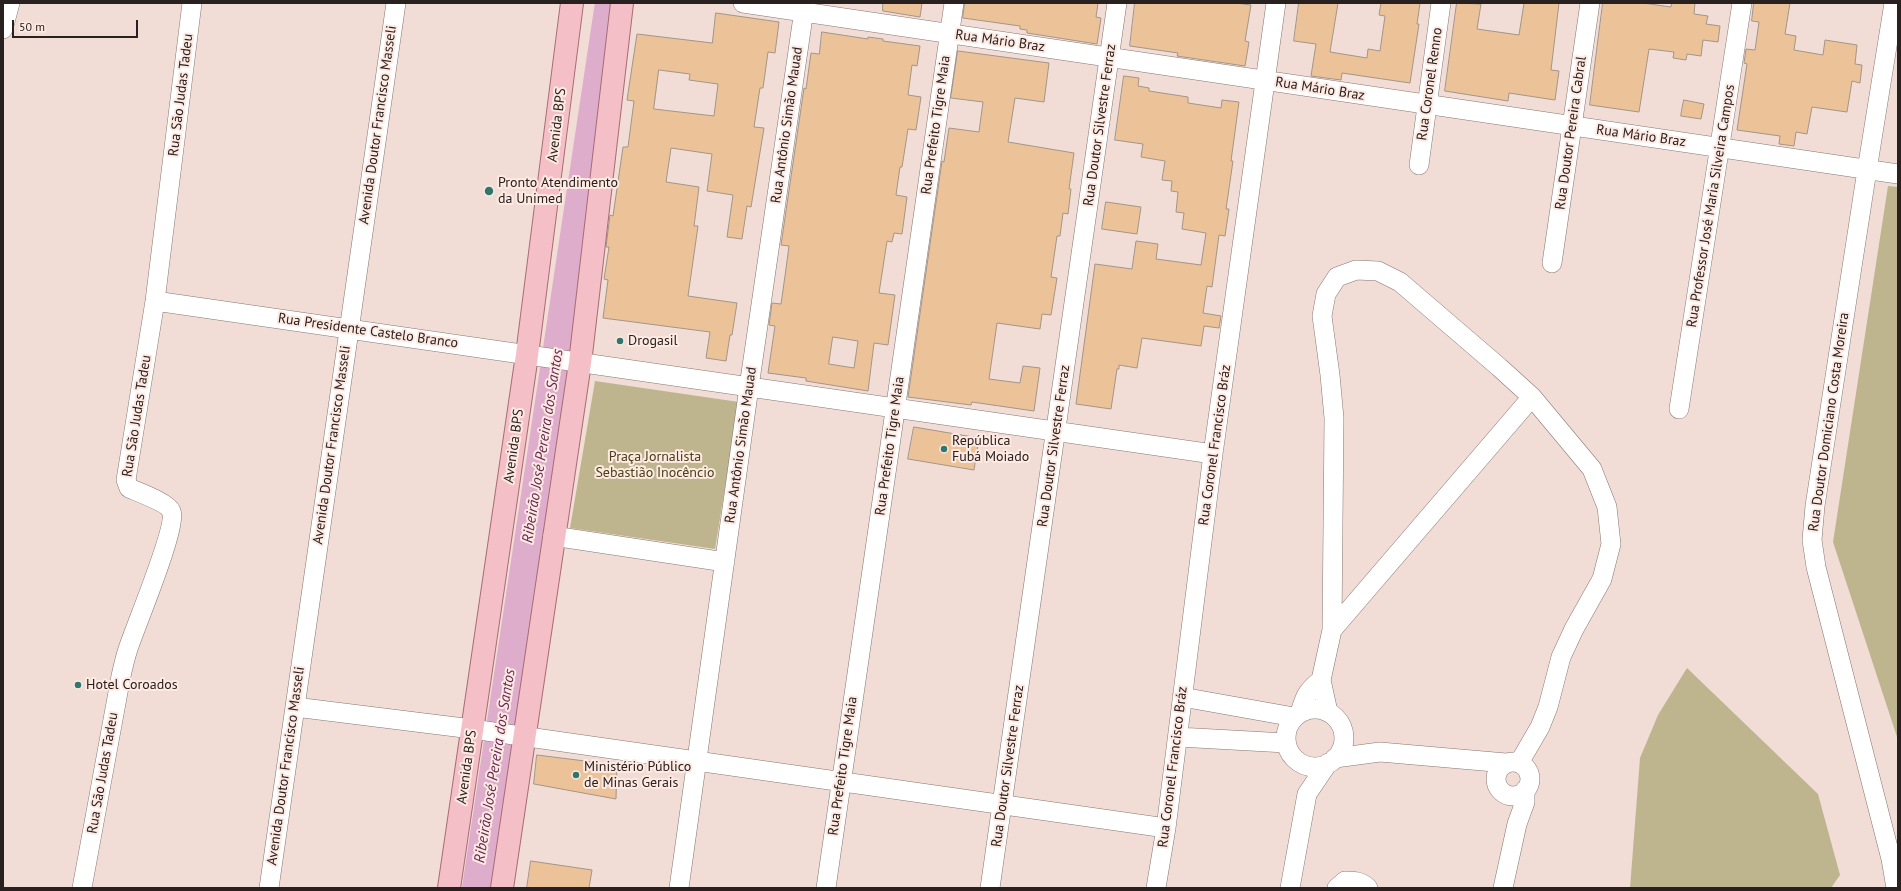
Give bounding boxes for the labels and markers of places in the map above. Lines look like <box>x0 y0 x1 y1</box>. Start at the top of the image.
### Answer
place label: Pronto Atendimento da Unimed <box>498 175 618 208</box>
marker: Pronto Atendimento da Unimed <box>483 185 495 197</box>
place label: Drogasil <box>628 333 678 349</box>
marker: Drogasil <box>615 336 625 346</box>
place label: República Fubá Moiado <box>952 433 1029 466</box>
marker: República Fubá Moiado <box>939 444 949 454</box>
place label: Hotel Coroados <box>86 677 178 693</box>
marker: Hotel Coroados <box>73 680 83 690</box>
place label: Ministério Público de Minas Gerais <box>584 759 691 792</box>
marker: Ministério Público de Minas Gerais <box>571 770 581 780</box>

